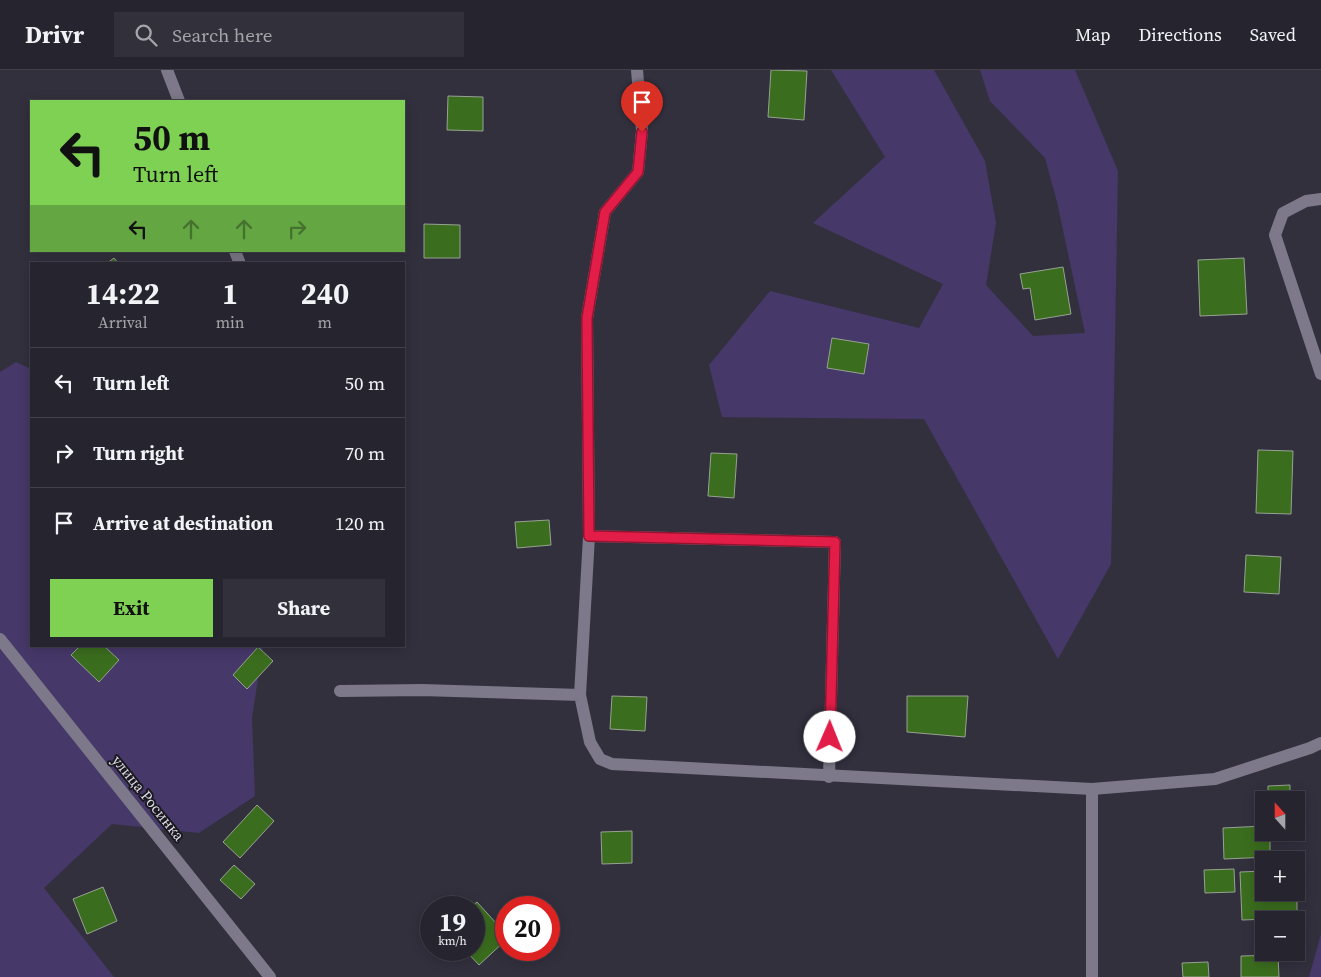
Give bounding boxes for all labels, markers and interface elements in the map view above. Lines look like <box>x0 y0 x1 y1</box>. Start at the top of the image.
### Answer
search box <box>114 12 464 57</box>
text: Drivr <box>25 18 84 51</box>
icon: search <box>132 21 160 49</box>
text: Search here <box>172 22 273 48</box>
text: Map <box>1075 22 1111 47</box>
text: Directions <box>1139 22 1222 47</box>
text: Saved <box>1250 22 1296 47</box>
pin <box>621 81 663 132</box>
icon: arrive <box>628 88 656 116</box>
text: 50 m <box>133 114 210 162</box>
icon: left <box>50 120 115 185</box>
text: Turn left <box>133 159 218 189</box>
icon: left <box>124 215 152 243</box>
icon: ahead <box>177 215 205 243</box>
icon: ahead <box>230 215 258 243</box>
icon: right <box>283 215 311 243</box>
text: 14:22 <box>86 273 160 314</box>
text: 1 <box>222 273 238 314</box>
text: 240 <box>300 273 349 314</box>
text: Arrival <box>98 311 148 333</box>
text: min <box>216 311 245 333</box>
text: m <box>318 311 332 333</box>
icon: left <box>50 369 78 397</box>
text: Turn left <box>93 370 169 396</box>
text: 50 m <box>344 370 385 396</box>
icon: right <box>50 439 78 467</box>
text: Turn right <box>93 440 184 466</box>
text: 70 m <box>344 440 385 466</box>
icon: arrive <box>50 509 78 537</box>
text: Arrive at destination <box>93 510 273 536</box>
text: 120 m <box>335 510 385 536</box>
button: Exit <box>50 579 213 637</box>
button: Share <box>223 579 385 637</box>
position arrow <box>803 710 855 762</box>
street label: улица Росинка <box>107 750 190 845</box>
north arrow <box>1255 791 1305 841</box>
map controls <box>1255 791 1305 961</box>
button: + <box>1255 851 1305 901</box>
speed limit sign: 20 <box>495 896 560 961</box>
text: 19 <box>439 905 466 939</box>
button: − <box>1255 911 1305 961</box>
text: km/h <box>438 933 467 949</box>

